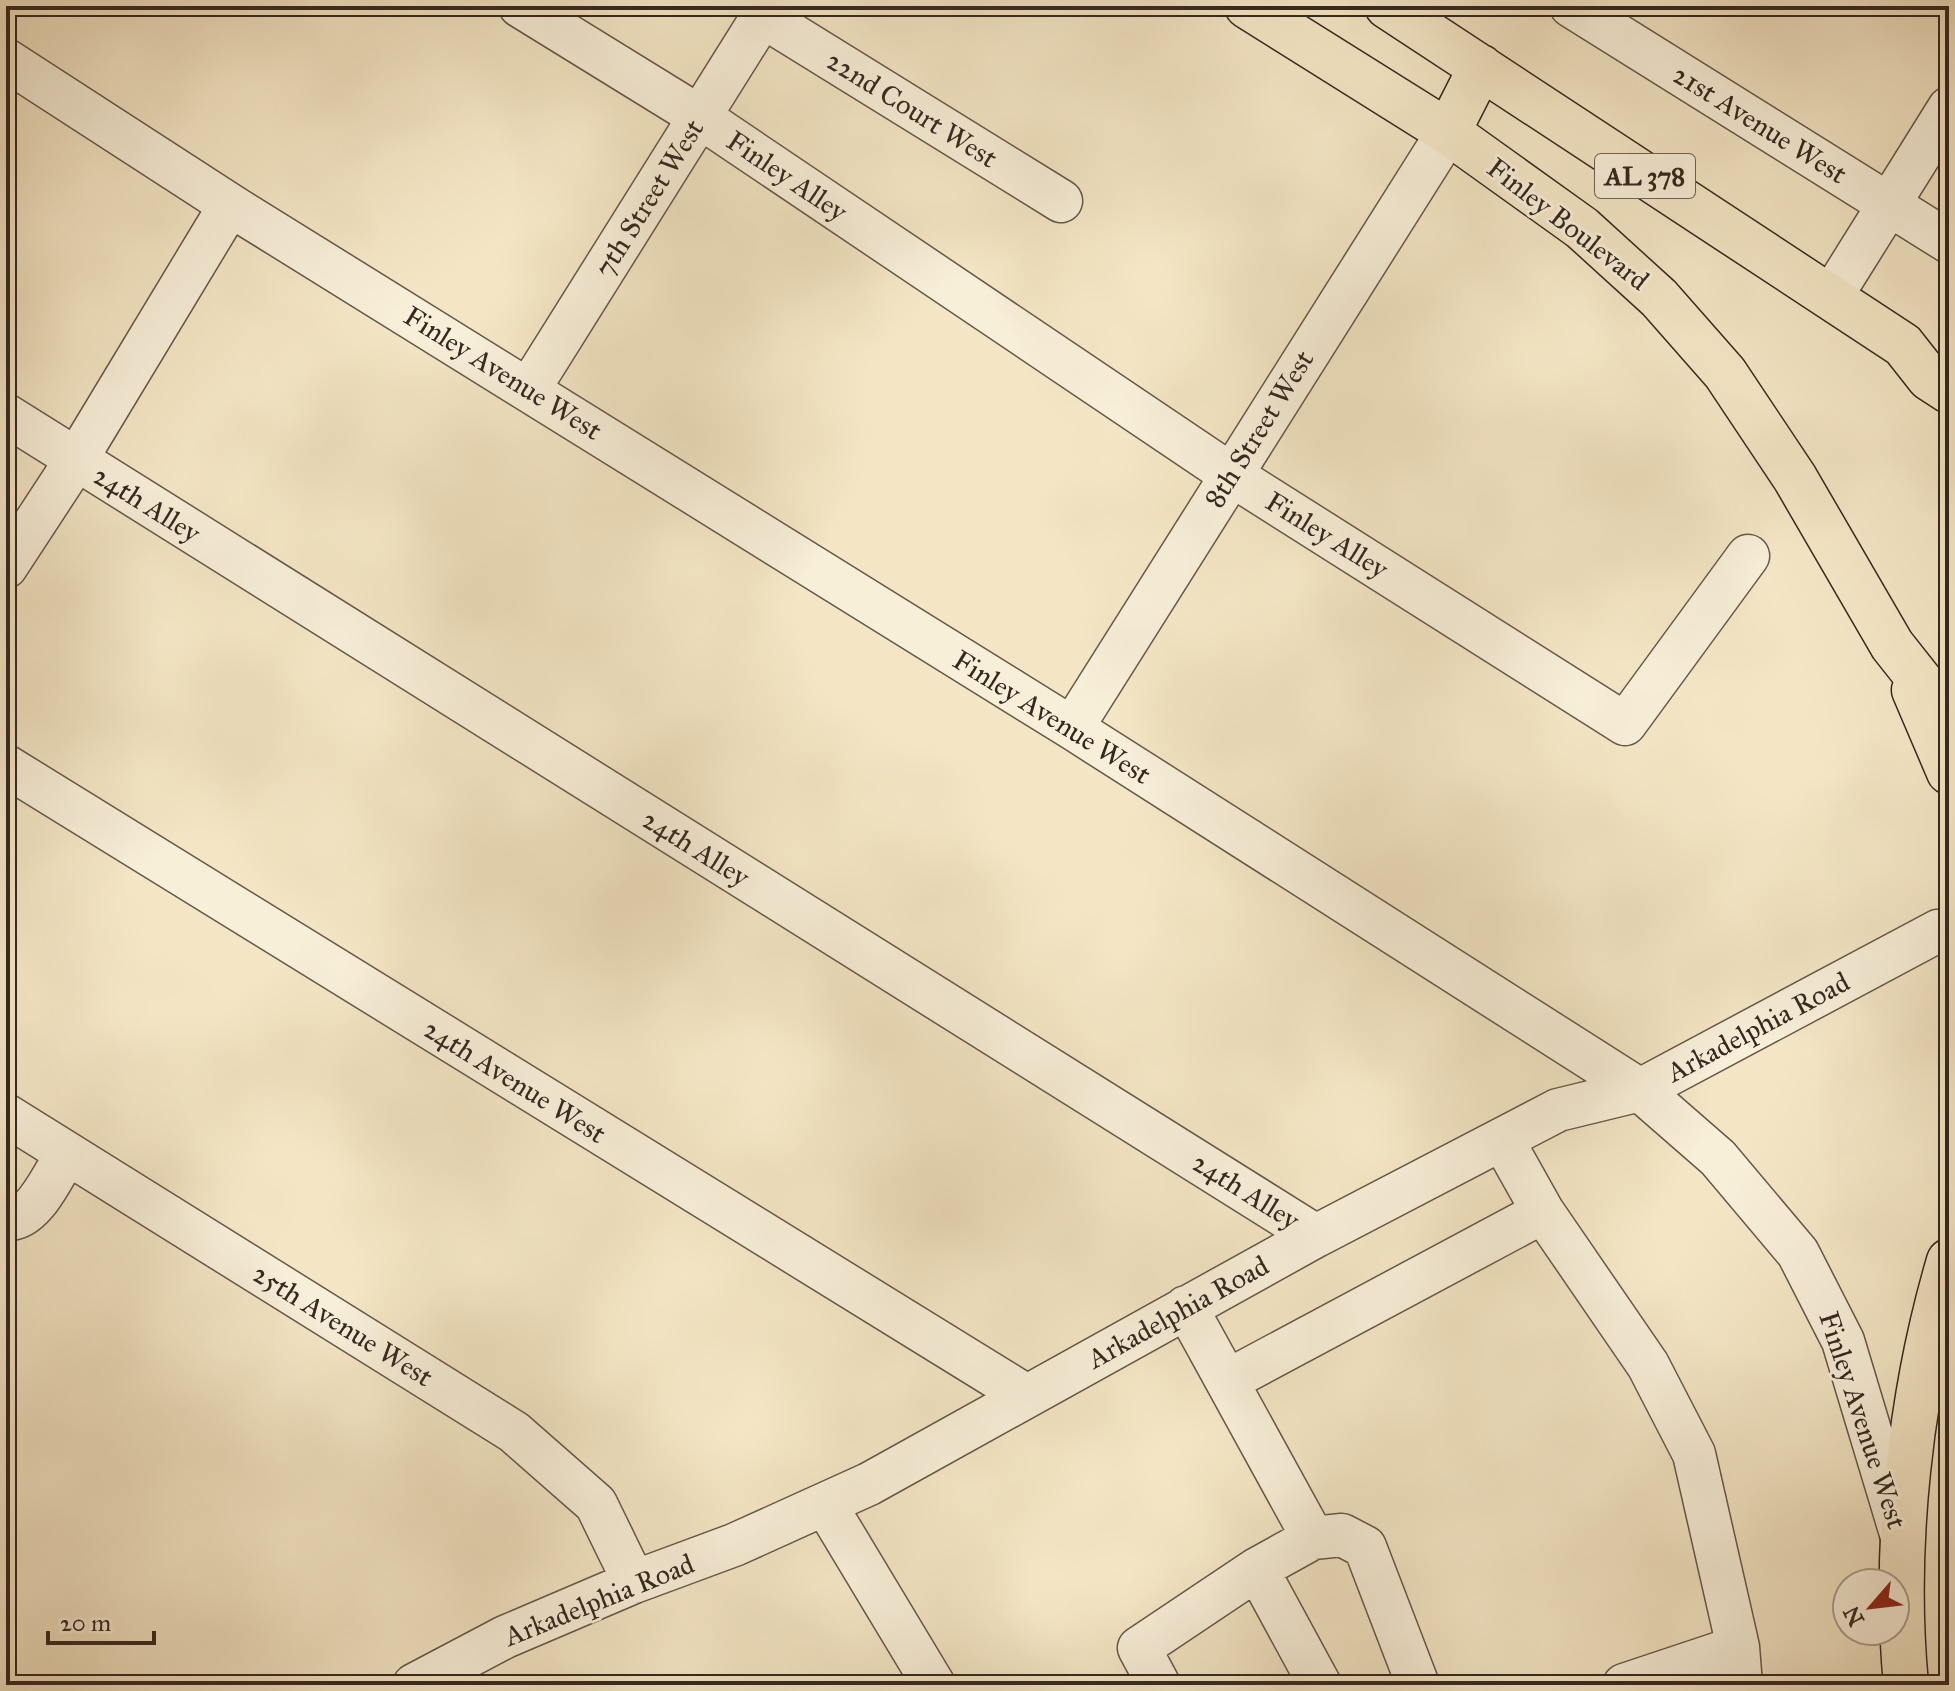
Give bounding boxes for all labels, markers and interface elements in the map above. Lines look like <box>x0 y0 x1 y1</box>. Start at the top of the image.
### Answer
street label: 22nd Court West <box>820 43 1004 175</box>
street label: 21st Avenue West <box>1667 57 1853 191</box>
street label: 7th Street West <box>587 113 711 283</box>
street label: Finley Alley <box>720 123 855 230</box>
street label: Finley Boulevard <box>1480 150 1656 298</box>
road number: AL 378 <box>1595 154 1695 198</box>
street label: Finley Avenue West <box>398 298 608 448</box>
street label: 8th Street West <box>1197 344 1321 514</box>
street label: 24th Alley <box>87 458 208 551</box>
street label: Finley Alley <box>1259 484 1395 587</box>
street label: Finley Avenue West <box>947 642 1157 792</box>
street label: 24th Alley <box>636 802 757 895</box>
street label: Arkadelphia Road <box>1660 964 1855 1090</box>
street label: 24th Avenue West <box>417 1011 613 1151</box>
street label: 24th Alley <box>1186 1145 1307 1238</box>
street label: Arkadelphia Road <box>1080 1248 1275 1377</box>
street label: 25th Avenue West <box>247 1256 439 1394</box>
street label: Finley Avenue West <box>1811 1307 1915 1533</box>
street label: Arkadelphia Road <box>498 1546 699 1654</box>
north arrow <box>1831 1567 1911 1647</box>
scale bar <box>48 1595 154 1645</box>
text: N <box>1837 1601 1870 1631</box>
text: 20 m <box>60 1608 111 1638</box>

